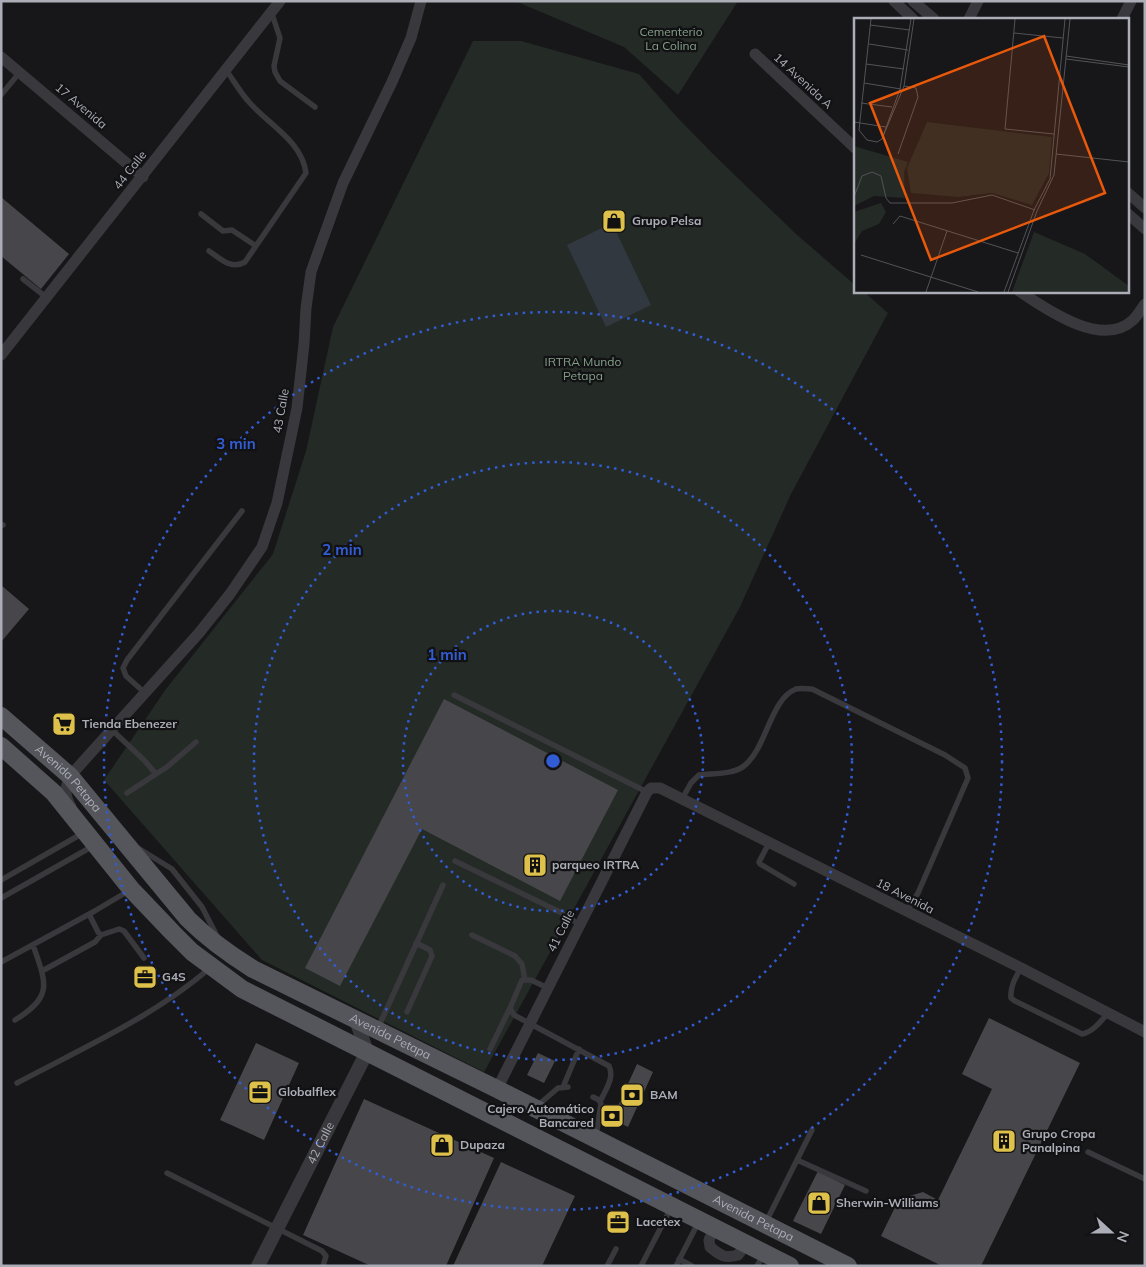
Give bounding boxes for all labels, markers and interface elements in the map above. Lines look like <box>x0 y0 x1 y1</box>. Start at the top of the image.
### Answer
inset map <box>854 18 1128 292</box>
park label: Cementerio La Colina <box>639 24 703 53</box>
street label: 14 Avenida A <box>771 50 836 112</box>
street label: 17 Avenida <box>52 80 110 132</box>
street label: 44 Calle <box>110 147 149 192</box>
shop icon: Grupo Pelsa <box>601 208 627 234</box>
place label: Grupo Pelsa <box>632 213 701 228</box>
park label: IRTRA Mundo Petapa <box>545 354 622 383</box>
street label: 43 Calle <box>269 387 292 434</box>
text: 3 min <box>216 434 256 453</box>
text: 2 min <box>322 540 362 559</box>
text: 1 min <box>427 645 467 664</box>
supermarket icon: Tienda Ebenezer <box>51 711 77 737</box>
place label: Tienda Ebenezer <box>82 716 177 731</box>
street label: Avenida Petapa <box>32 741 105 815</box>
centre of rings <box>544 752 562 770</box>
building icon: parqueo IRTRA <box>522 852 548 878</box>
place label: parqueo IRTRA <box>552 857 639 872</box>
street label: 18 Avenida <box>874 875 937 917</box>
street label: 41 Calle <box>544 907 577 954</box>
office icon: G4S <box>132 964 158 990</box>
place label: G4S <box>162 969 186 984</box>
street label: Avenida Petapa <box>347 1010 434 1062</box>
office icon: Globalflex <box>247 1079 273 1105</box>
bank icon: BAM <box>619 1082 645 1108</box>
place label: Globalflex <box>278 1084 336 1099</box>
place label: BAM <box>650 1087 678 1102</box>
place label: Cajero Automático Bancared <box>487 1101 594 1130</box>
bank icon: Cajero Automático Bancared <box>599 1103 625 1129</box>
street label: 42 Calle <box>303 1119 337 1166</box>
place label: Grupo Cropa Panalpina <box>1022 1126 1095 1155</box>
building icon: Grupo Cropa Panalpina <box>991 1128 1017 1154</box>
shop icon: Dupaza <box>429 1132 455 1158</box>
place label: Dupaza <box>460 1137 505 1152</box>
shop icon: Sherwin-Williams <box>806 1190 832 1216</box>
street label: Avenida Petapa <box>711 1191 797 1244</box>
place label: Sherwin-Williams <box>836 1195 938 1210</box>
north arrow <box>1086 1207 1136 1257</box>
office icon: Lacetex <box>605 1209 631 1235</box>
place label: Lacetex <box>636 1214 681 1229</box>
text: N <box>1113 1228 1133 1245</box>

